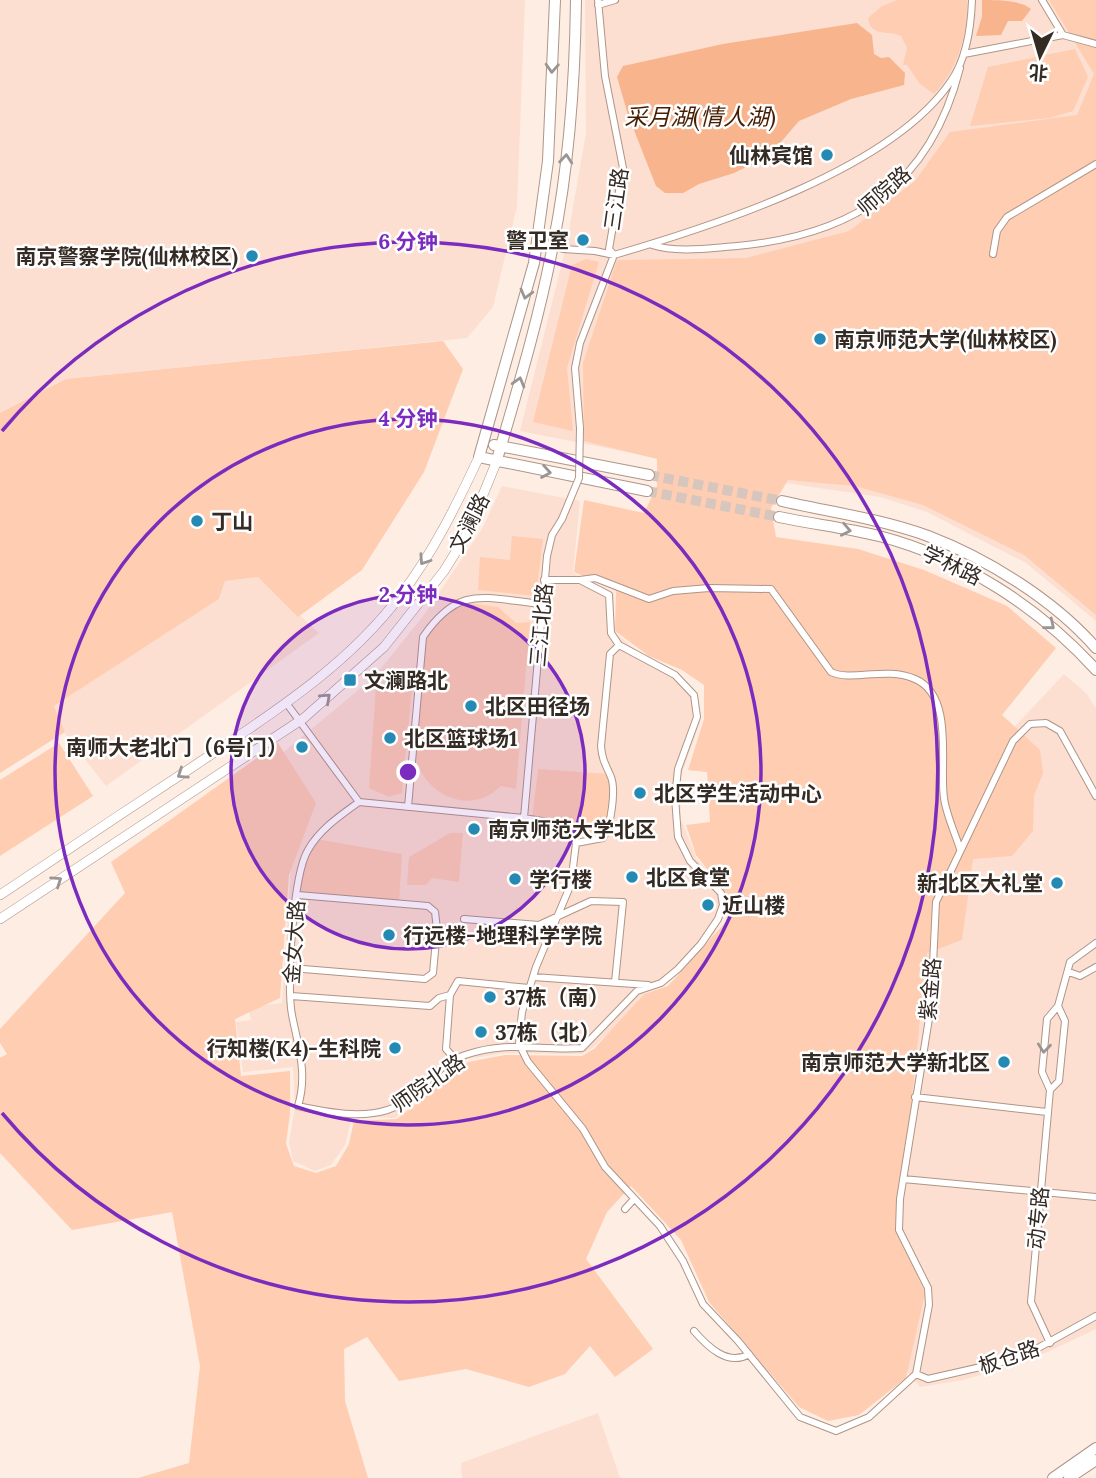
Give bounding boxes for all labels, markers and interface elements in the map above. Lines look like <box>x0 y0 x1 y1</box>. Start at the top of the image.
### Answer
north arrow <box>1005 21 1075 91</box>
text: 北 <box>1028 60 1049 86</box>
one-way arrow <box>545 63 560 74</box>
water label: 采月湖(情人湖) <box>624 102 776 132</box>
place label: 仙林宾馆 <box>729 142 813 169</box>
marker: 仙林宾馆 <box>819 147 835 163</box>
one-way arrow <box>558 154 573 165</box>
street label: 师院路 <box>851 160 917 222</box>
street label: 三江路 <box>598 166 634 232</box>
place label: 警卫室 <box>506 227 569 254</box>
text: 6 分钟 <box>378 228 438 255</box>
marker: 警卫室 <box>575 232 591 248</box>
place label: 南京警察学院(仙林校区) <box>16 243 238 270</box>
marker: 南京警察学院(仙林校区) <box>244 248 260 264</box>
one-way arrow <box>519 287 534 299</box>
place label: 南京师范大学(仙林校区) <box>834 326 1056 353</box>
marker: 南京师范大学(仙林校区) <box>812 331 828 347</box>
one-way arrow <box>511 376 525 388</box>
text: 4 分钟 <box>378 405 438 432</box>
one-way arrow <box>540 464 552 479</box>
street label: 文澜路 <box>443 489 495 557</box>
place label: 丁山 <box>211 508 253 535</box>
marker: 丁山 <box>189 513 205 529</box>
one-way arrow <box>840 522 852 537</box>
street label: 学林路 <box>918 539 986 591</box>
one-way arrow <box>419 553 432 566</box>
text: 2 分钟 <box>379 581 437 608</box>
street label: 三江北路 <box>524 582 558 668</box>
one-way arrow <box>1041 617 1054 629</box>
place label: 文澜路北 <box>364 667 448 694</box>
marker: 文澜路北 <box>342 672 358 688</box>
place label: 北区田径场 <box>485 693 590 720</box>
one-way arrow <box>318 694 331 707</box>
marker: 北区田径场 <box>463 698 479 714</box>
place label: 北区篮球场1 <box>404 725 518 752</box>
marker: 北区篮球场1 <box>382 730 398 746</box>
place label: 南师大老北门（6号门） <box>66 734 288 761</box>
marker: 南师大老北门（6号门） <box>294 739 310 755</box>
centre of rings <box>396 760 420 784</box>
one-way arrow <box>177 765 190 778</box>
place label: 北区学生活动中心 <box>654 780 822 807</box>
marker: 北区学生活动中心 <box>632 785 648 801</box>
place label: 南京师范大学北区 <box>488 816 656 843</box>
marker: 南京师范大学北区 <box>466 821 482 837</box>
place label: 北区食堂 <box>646 864 730 891</box>
place label: 学行楼 <box>529 866 592 893</box>
marker: 北区食堂 <box>624 869 640 885</box>
place label: 新北区大礼堂 <box>917 870 1043 897</box>
marker: 学行楼 <box>507 871 523 887</box>
marker: 新北区大礼堂 <box>1049 875 1065 891</box>
one-way arrow <box>49 877 62 890</box>
place label: 近山楼 <box>722 892 785 919</box>
marker: 近山楼 <box>700 897 716 913</box>
street label: 金女大路 <box>278 899 310 985</box>
place label: 行远楼-地理科学学院 <box>403 922 602 949</box>
marker: 行远楼-地理科学学院 <box>381 927 397 943</box>
street label: 紫金路 <box>914 956 946 1022</box>
place label: 37栋（南） <box>504 984 610 1011</box>
marker: 37栋（南） <box>482 989 498 1005</box>
place label: 37栋（北） <box>495 1019 601 1046</box>
marker: 37栋（北） <box>473 1024 489 1040</box>
place label: 行知楼(K4)-生科院 <box>206 1035 381 1062</box>
marker: 行知楼(K4)-生科院 <box>387 1040 403 1056</box>
one-way arrow <box>1037 1042 1052 1054</box>
street label: 师院北路 <box>386 1048 470 1118</box>
place label: 南京师范大学新北区 <box>801 1049 990 1076</box>
marker: 南京师范大学新北区 <box>996 1054 1012 1070</box>
street label: 动专路 <box>1022 1185 1054 1251</box>
street label: 板仓路 <box>975 1334 1043 1380</box>

